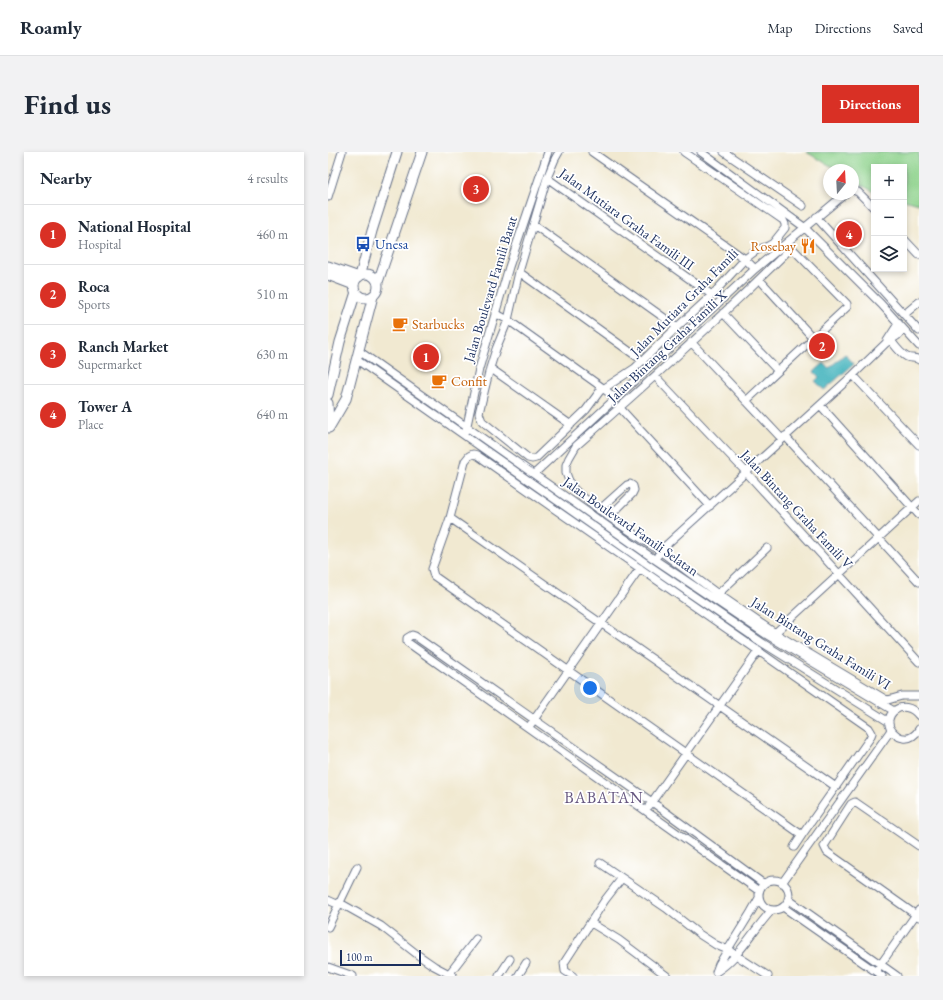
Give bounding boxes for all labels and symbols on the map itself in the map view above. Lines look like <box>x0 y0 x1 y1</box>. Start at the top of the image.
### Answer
street label: Jalan Mutiara Graha Famili III <box>555 163 698 274</box>
north arrow <box>823 164 859 200</box>
pin: 3 <box>463 174 489 204</box>
street label: Jalan Boulevard Famili Barat <box>459 213 521 365</box>
pin: 4 <box>836 219 862 249</box>
bus stop icon: Unesa <box>354 235 372 253</box>
place label: Unesa <box>375 235 409 253</box>
place label: Rosebay <box>751 237 797 255</box>
restaurant icon: Rosebay <box>799 237 817 255</box>
street label: Jalan Mutiara Graha Famili <box>625 244 742 361</box>
street label: Jalan Bintang Graha Famili X <box>603 286 731 407</box>
cafe icon: Starbucks <box>391 315 409 333</box>
place label: Starbucks <box>412 315 465 333</box>
pin: 2 <box>809 331 835 361</box>
pin: 1 <box>413 342 439 372</box>
cafe icon: Confit <box>430 372 448 390</box>
place label: Confit <box>451 372 488 390</box>
street label: Jalan Bintang Graha Famili V <box>736 445 857 573</box>
street label: Jalan Boulevard Famili Selatan <box>559 472 703 580</box>
street label: Jalan Bintang Graha Famili VI <box>747 592 894 693</box>
your location <box>580 678 600 698</box>
district label: BABATAN <box>564 787 644 808</box>
scale bar <box>340 948 421 967</box>

